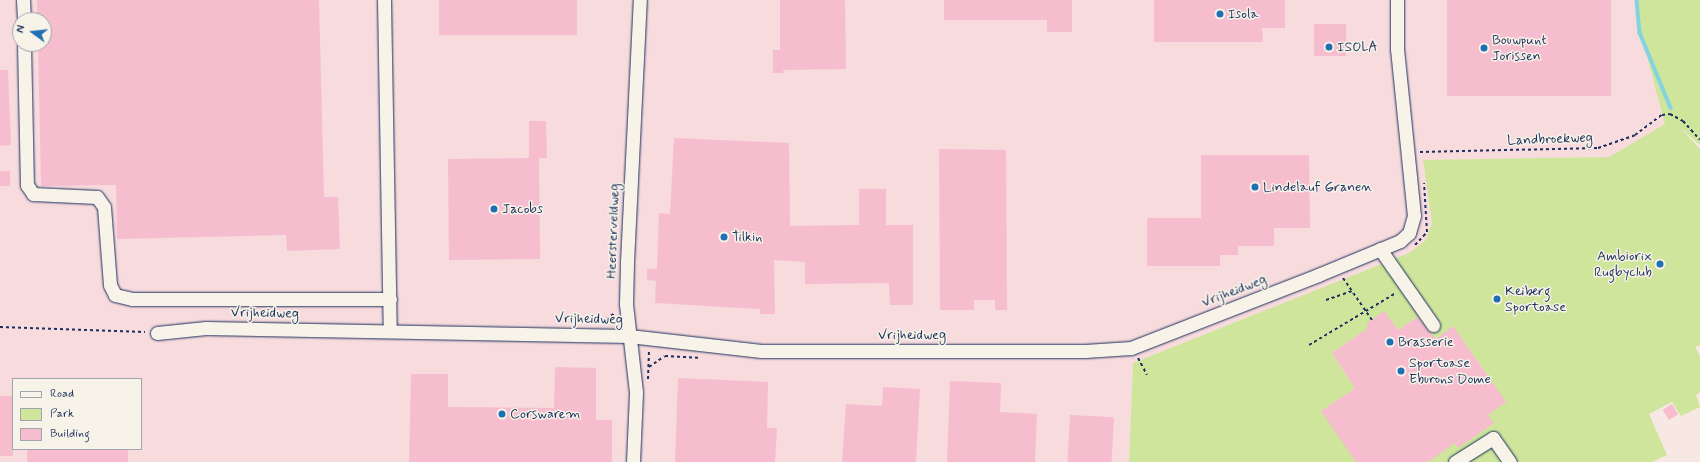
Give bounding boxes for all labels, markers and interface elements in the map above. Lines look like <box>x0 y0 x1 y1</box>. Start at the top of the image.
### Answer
place label: Isola <box>1228 6 1259 22</box>
marker: Isola <box>1215 9 1225 19</box>
north arrow <box>12 12 52 52</box>
text: N <box>14 24 29 35</box>
place label: Bouwpunt Jorissen <box>1492 32 1547 64</box>
place label: ISOLA <box>1337 39 1378 55</box>
marker: ISOLA <box>1324 42 1334 52</box>
marker: Bouwpunt Jorissen <box>1479 43 1489 53</box>
street label: Landbroekweg <box>1507 129 1593 149</box>
place label: Lindelauf Granen <box>1263 179 1371 195</box>
marker: Lindelauf Granen <box>1250 182 1260 192</box>
street label: Heersterveldweg <box>603 183 623 279</box>
place label: Jacobs <box>502 201 543 217</box>
marker: Jacobs <box>489 204 499 214</box>
place label: Tilkin <box>732 229 762 245</box>
marker: Tilkin <box>719 232 729 242</box>
place label: Ambiorix Rugbyclub <box>1594 248 1652 280</box>
marker: Ambiorix Rugbyclub <box>1655 259 1665 269</box>
street label: Vrijheidweg <box>1199 271 1269 311</box>
place label: Keiberg Sportoase <box>1505 283 1566 316</box>
marker: Keiberg Sportoase <box>1492 294 1502 304</box>
street label: Vrijheidweg <box>231 304 299 322</box>
street label: Vrijheidweg <box>555 310 623 328</box>
street label: Vrijheidweg <box>878 327 946 343</box>
place label: Brasserie <box>1398 334 1454 350</box>
marker: Brasserie <box>1385 337 1395 347</box>
place label: Sportoase Eburons Dome <box>1409 355 1492 388</box>
marker: Sportoase Eburons Dome <box>1396 366 1406 376</box>
legend <box>12 378 142 450</box>
text: Road <box>50 386 74 402</box>
text: Park <box>50 406 74 422</box>
place label: Corswarem <box>510 406 580 422</box>
marker: Corswarem <box>497 409 507 419</box>
text: Building <box>50 426 90 442</box>

